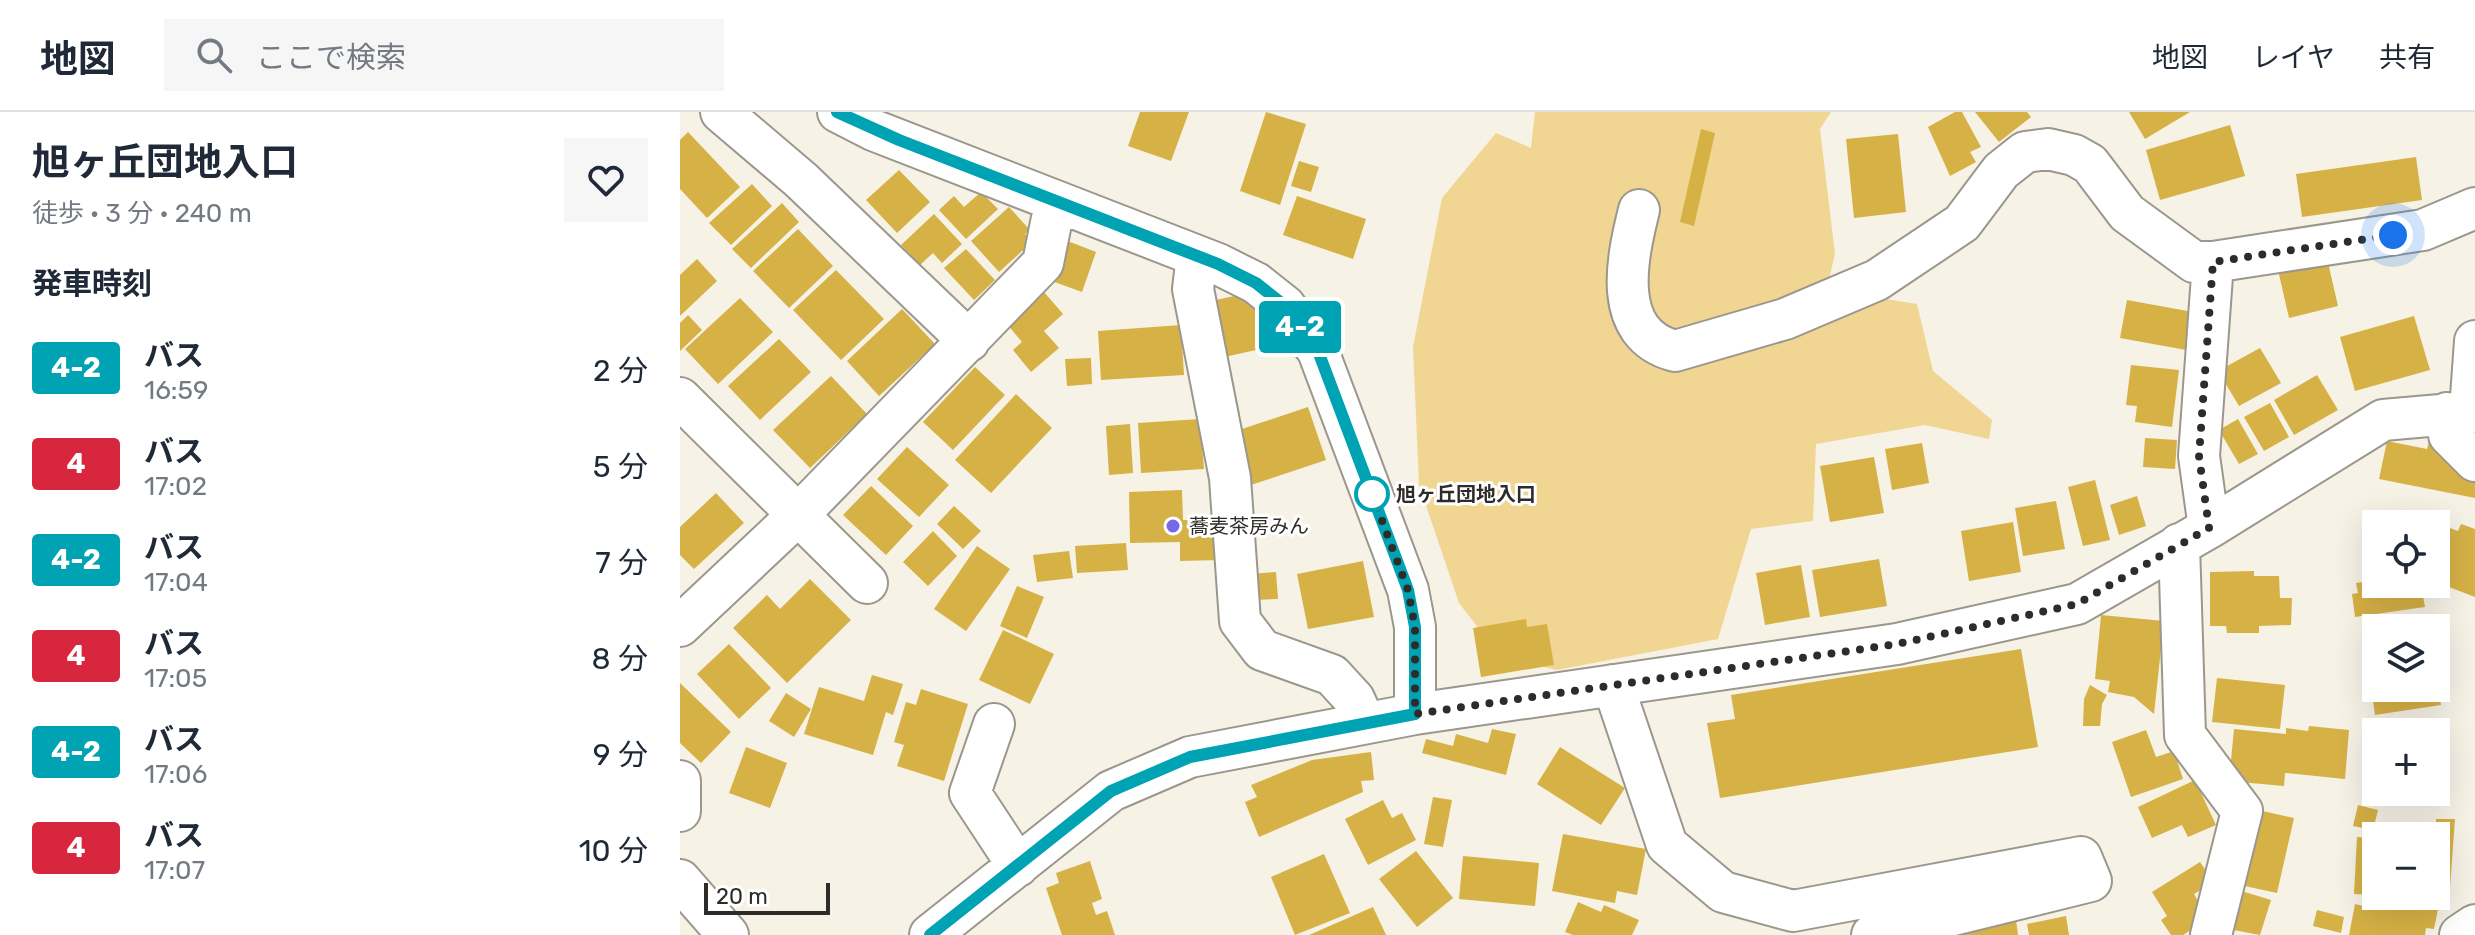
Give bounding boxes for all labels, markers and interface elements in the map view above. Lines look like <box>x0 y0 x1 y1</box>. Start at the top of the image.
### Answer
search box <box>164 19 724 91</box>
icon: search <box>192 33 236 77</box>
text: 地図 <box>40 36 116 82</box>
text: ここで検索 <box>256 40 406 76</box>
text: 地図 <box>2152 41 2208 74</box>
text: レイヤ <box>2252 41 2335 74</box>
text: 共有 <box>2379 41 2435 74</box>
button: heart <box>564 138 648 222</box>
text: 旭ヶ丘団地入口 <box>32 139 298 185</box>
text: 徒歩 · 3 分 · 240 m <box>32 198 252 229</box>
your location <box>2373 215 2413 255</box>
text: 発車時刻 <box>32 266 152 302</box>
line badge: 4-2 <box>1254 301 1346 353</box>
text: 4-2 <box>1275 310 1325 343</box>
text: バス <box>144 338 204 374</box>
text: 4-2 <box>51 351 101 384</box>
text: 2 分 <box>593 353 648 389</box>
text: 16:59 <box>144 375 208 406</box>
text: バス <box>144 434 204 470</box>
text: 4 <box>66 447 86 480</box>
text: 5 分 <box>593 449 648 485</box>
text: 17:02 <box>144 471 207 502</box>
marker: 旭ヶ丘団地入口 <box>1355 477 1389 511</box>
place label: 旭ヶ丘団地入口 <box>1396 482 1536 506</box>
map controls <box>2362 510 2450 910</box>
button: locate <box>2362 510 2450 598</box>
place label: 蕎麦茶房みん <box>1189 514 1309 538</box>
marker: 蕎麦茶房みん <box>1164 517 1182 535</box>
text: バス <box>144 530 204 566</box>
text: 4-2 <box>51 543 101 576</box>
text: 7 分 <box>595 545 648 581</box>
text: 17:04 <box>144 567 208 598</box>
button: layers <box>2362 614 2450 702</box>
text: バス <box>144 626 204 662</box>
text: 4 <box>66 639 86 672</box>
text: 8 分 <box>592 641 648 677</box>
text: 17:05 <box>144 663 207 694</box>
button: + <box>2362 718 2450 806</box>
text: バス <box>144 722 204 758</box>
text: 4-2 <box>51 735 101 768</box>
text: 9 分 <box>593 737 648 773</box>
text: 17:06 <box>144 759 207 790</box>
text: バス <box>144 818 204 854</box>
button: − <box>2362 822 2450 910</box>
text: 4 <box>66 831 86 864</box>
text: 10 分 <box>579 833 648 869</box>
text: 17:07 <box>144 855 205 886</box>
scale bar <box>704 879 830 915</box>
text: 20 m <box>716 883 768 910</box>

